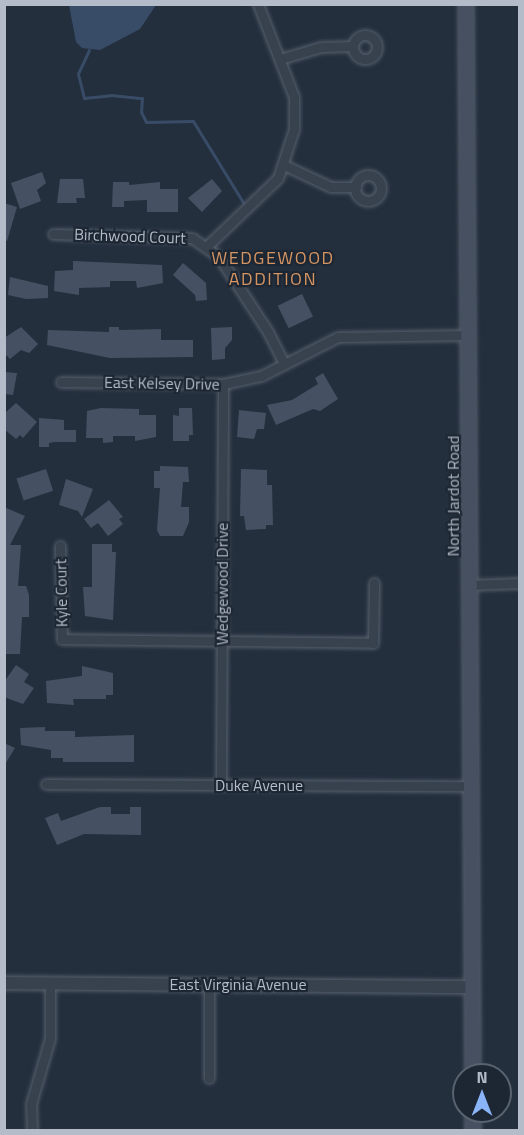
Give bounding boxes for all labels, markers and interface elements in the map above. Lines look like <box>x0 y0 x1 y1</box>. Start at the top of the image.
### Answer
street label: Birchwood Court <box>74 224 186 248</box>
district label: WEDGEWOOD ADDITION <box>211 248 335 290</box>
street label: East Kelsey Drive <box>104 372 220 394</box>
street label: North Jardot Road <box>443 435 463 557</box>
street label: Wedgewood Drive <box>212 523 232 645</box>
street label: Kyle Court <box>51 559 71 627</box>
street label: Duke Avenue <box>215 775 303 795</box>
street label: East Virginia Avenue <box>169 974 307 994</box>
north arrow <box>452 1063 512 1123</box>
text: N <box>476 1065 488 1089</box>

